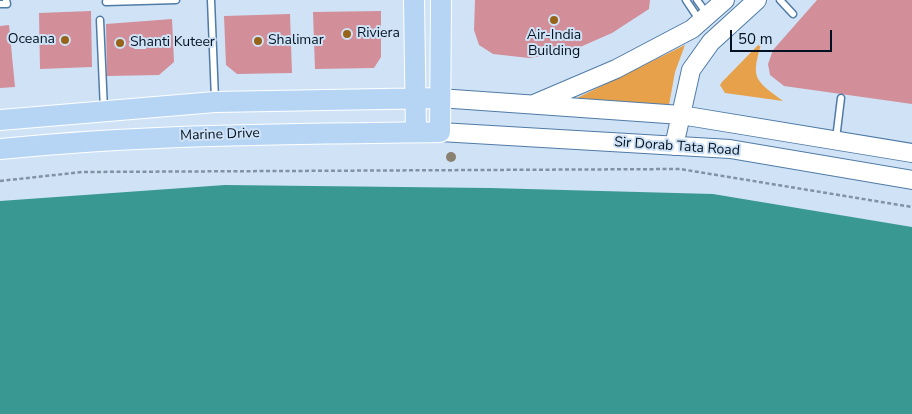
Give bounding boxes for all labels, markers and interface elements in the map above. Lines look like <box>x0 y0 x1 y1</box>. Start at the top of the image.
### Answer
marker: Air-India Building <box>548 14 560 26</box>
scale bar <box>732 20 834 52</box>
place label: Riviera <box>357 26 400 42</box>
marker: Riviera <box>341 28 353 40</box>
place label: Air-India Building <box>527 28 581 60</box>
text: 50 m <box>738 29 773 49</box>
place label: Oceana <box>8 32 55 48</box>
place label: Shalimar <box>268 33 324 49</box>
marker: Oceana <box>59 34 71 46</box>
place label: Shanti Kuteer <box>130 35 215 51</box>
marker: Shalimar <box>252 35 264 47</box>
marker: Shanti Kuteer <box>114 37 126 49</box>
street label: Marine Drive <box>180 125 260 145</box>
street label: Sir Dorab Tata Road <box>614 134 740 160</box>

